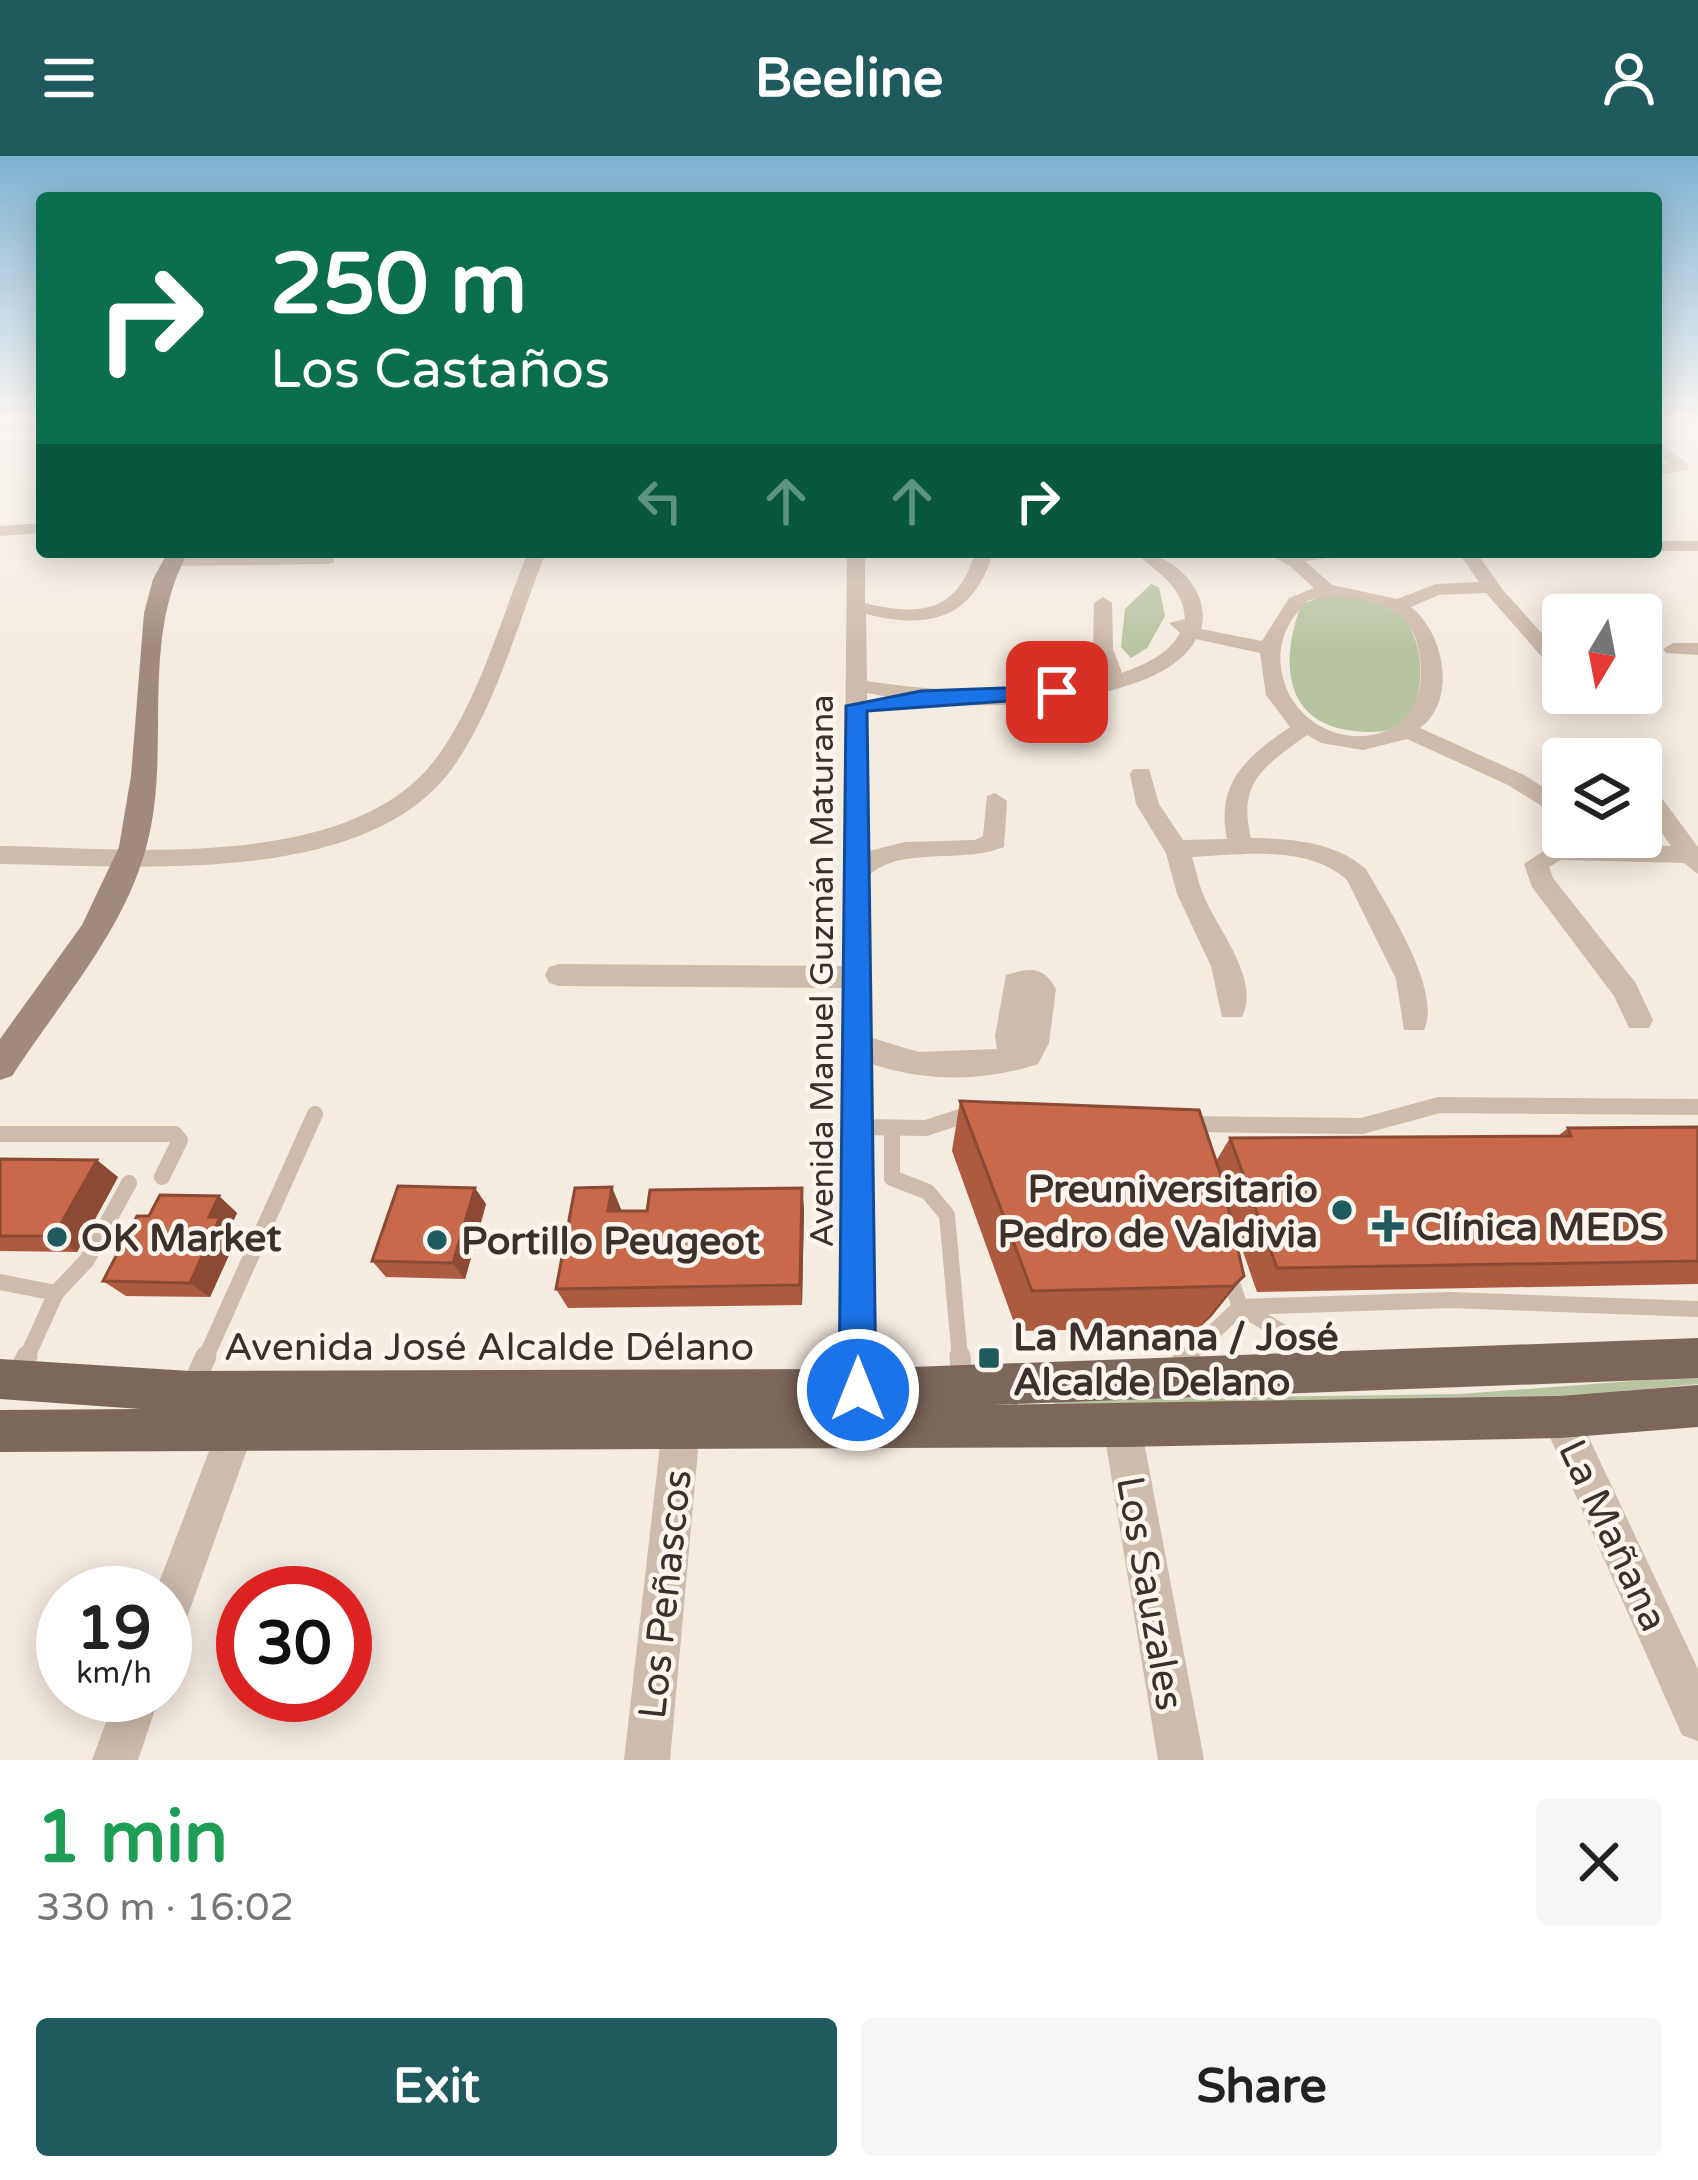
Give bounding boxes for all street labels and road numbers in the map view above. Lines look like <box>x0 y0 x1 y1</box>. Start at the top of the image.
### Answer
street label: Avenida Manuel Guzmán Maturana <box>803 694 842 1248</box>
street label: Avenida José Alcalde Délano <box>224 1324 754 1371</box>
street label: La Mañana <box>1548 1433 1677 1639</box>
street label: Los Peñascos <box>629 1467 702 1721</box>
street label: Los Sauzales <box>1106 1473 1193 1714</box>

